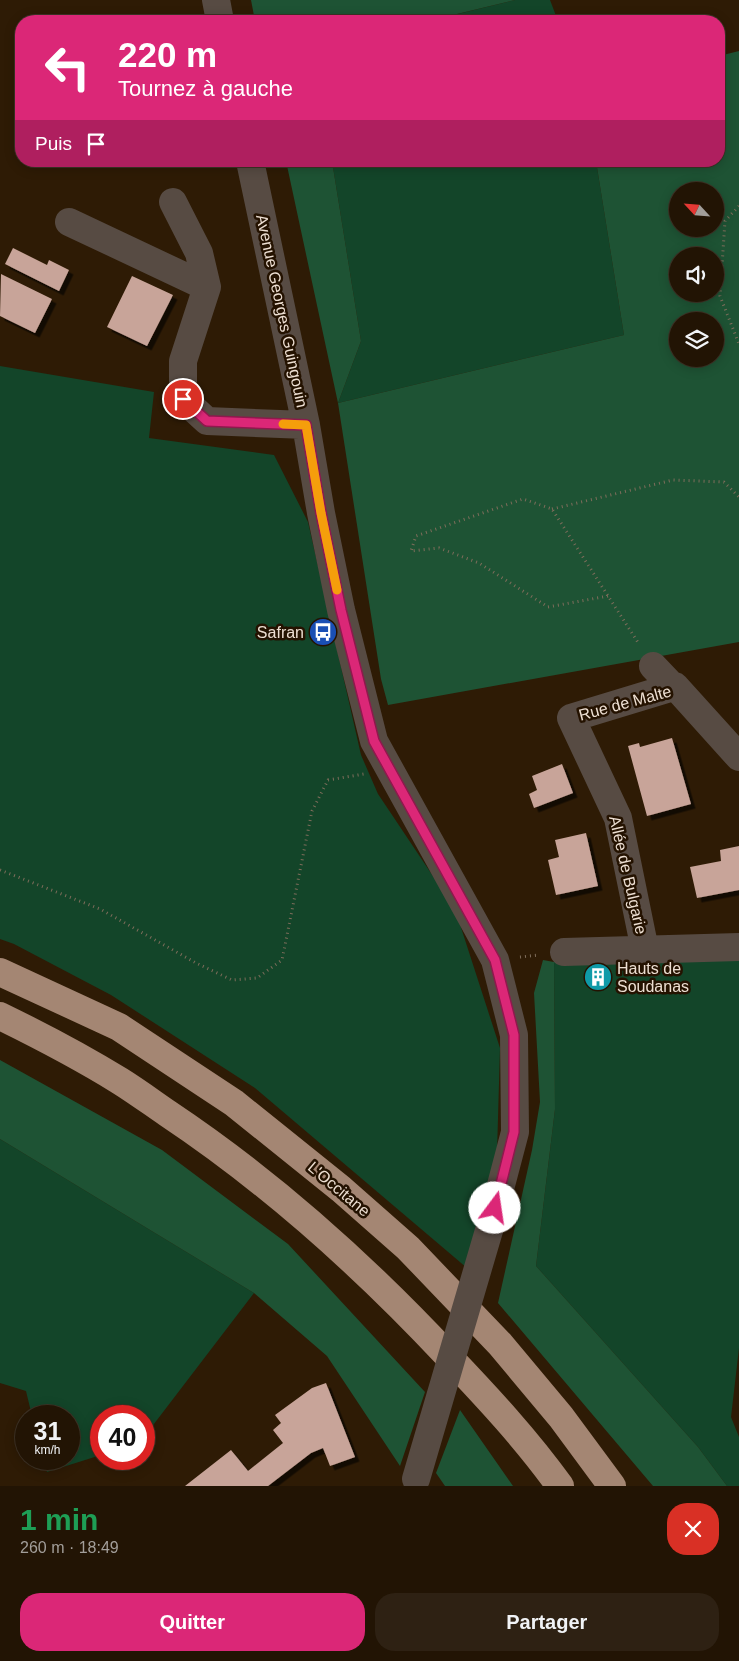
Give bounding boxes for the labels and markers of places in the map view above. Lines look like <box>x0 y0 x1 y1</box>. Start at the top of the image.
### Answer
pin <box>162 378 204 420</box>
bus stop icon: Safran <box>308 617 338 647</box>
place label: Safran <box>257 624 304 641</box>
place label: Hauts de Soudanas <box>617 960 689 995</box>
building icon: Hauts de Soudanas <box>583 962 613 992</box>

